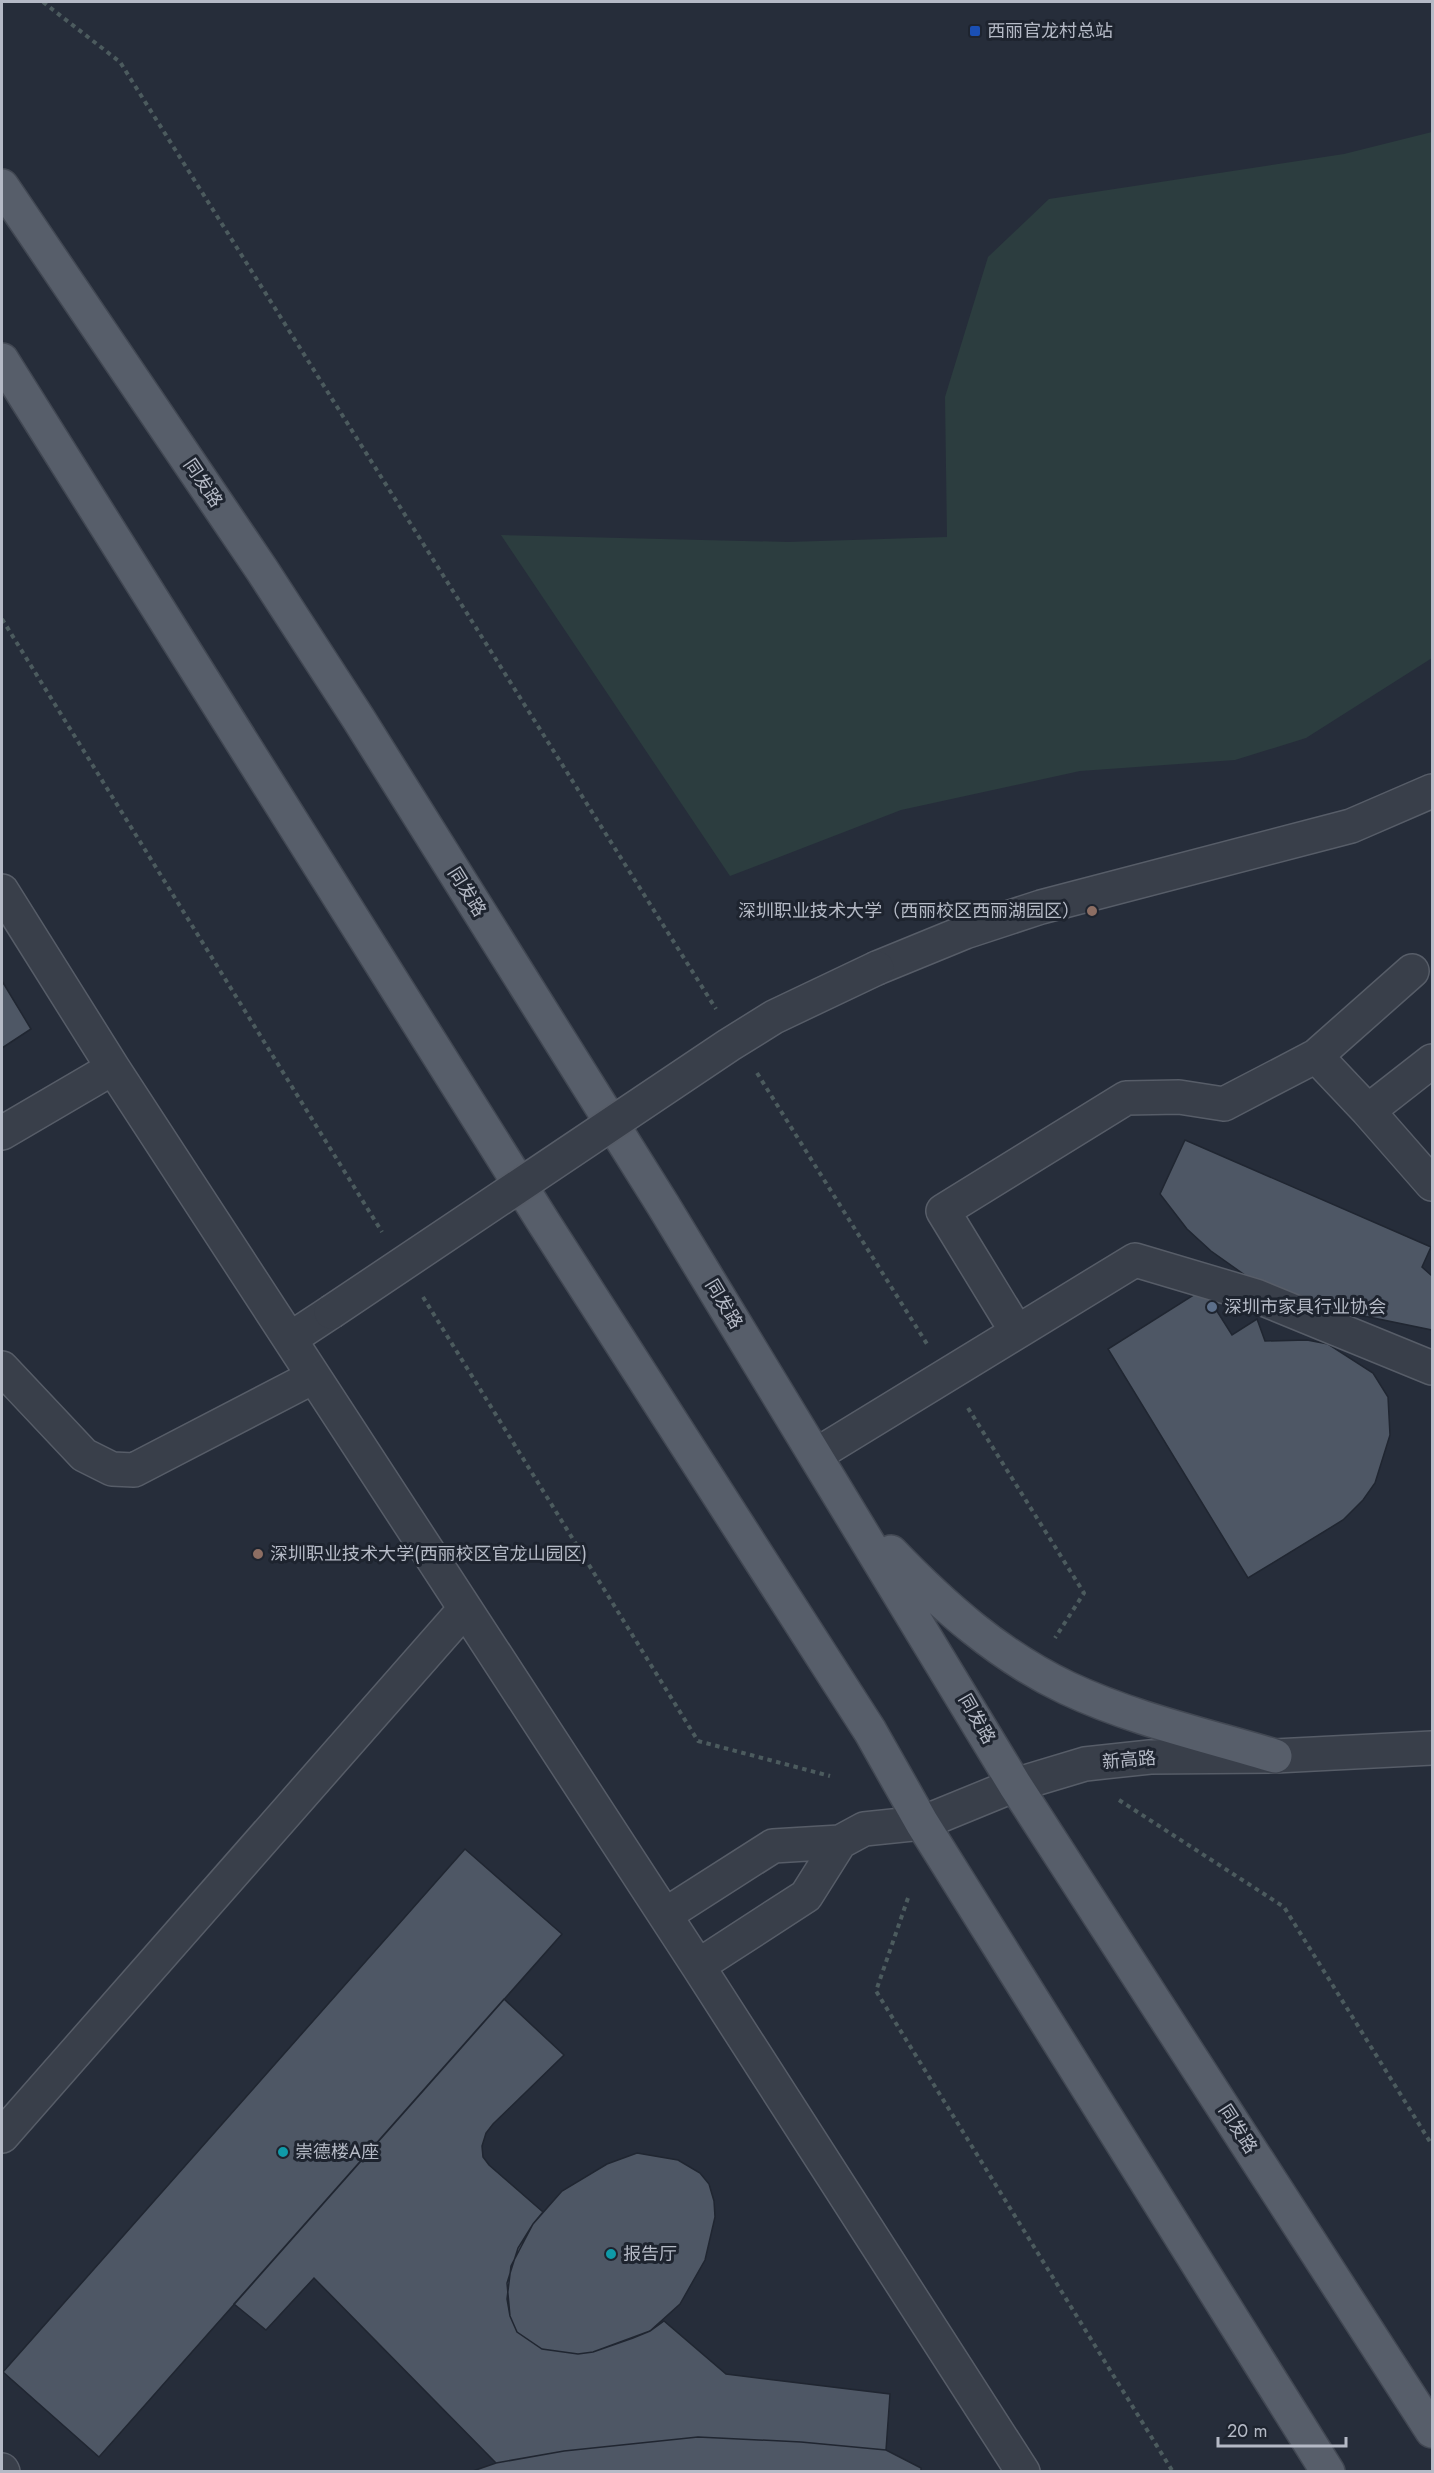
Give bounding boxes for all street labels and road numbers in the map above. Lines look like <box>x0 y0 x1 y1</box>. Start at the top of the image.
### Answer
street label: 同发路 <box>177 453 229 513</box>
street label: 同发路 <box>442 862 492 922</box>
street label: 同发路 <box>699 1274 749 1334</box>
street label: 同发路 <box>952 1689 1002 1749</box>
street label: 新高路 <box>1101 1745 1157 1775</box>
street label: 同发路 <box>1212 2099 1264 2159</box>

